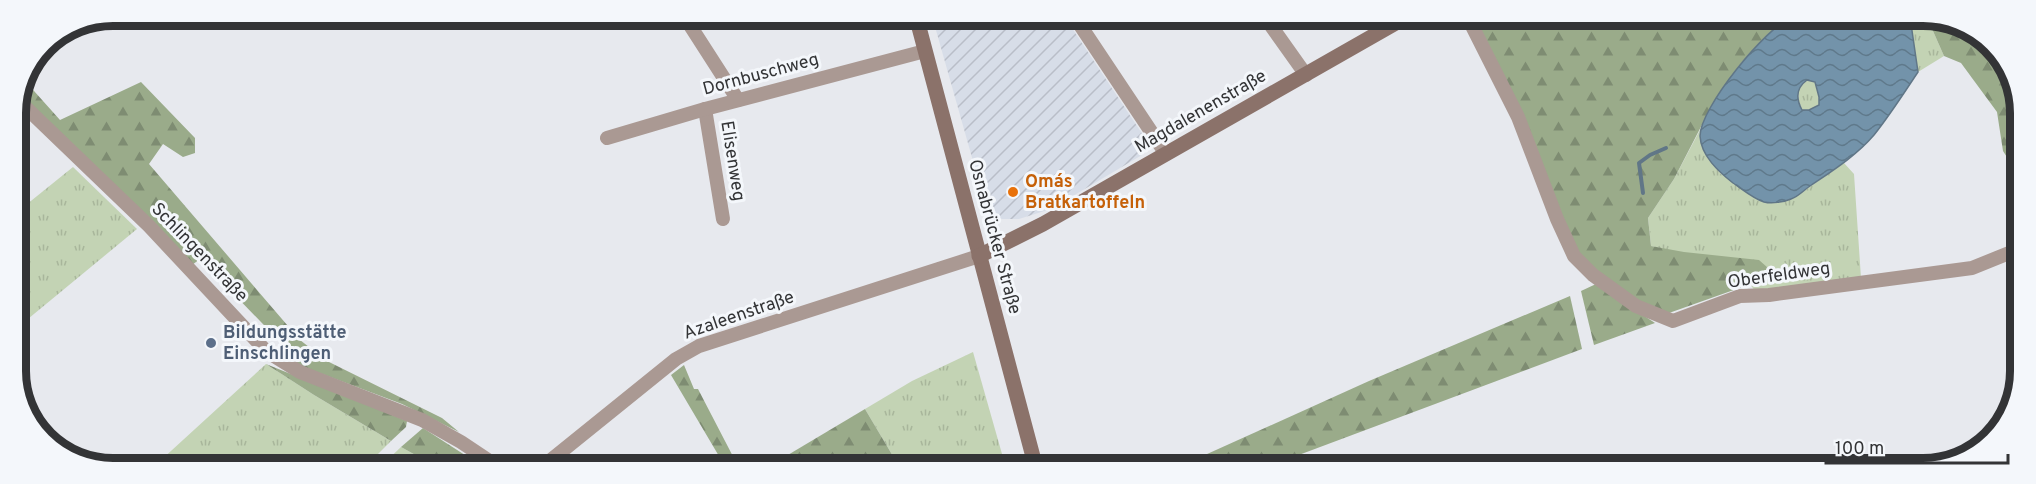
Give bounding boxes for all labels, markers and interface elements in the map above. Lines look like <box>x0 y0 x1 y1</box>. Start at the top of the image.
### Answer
street label: Dornbuschweg <box>700 48 822 102</box>
street label: Magdalenenstraße <box>1131 65 1271 159</box>
street label: Elisenweg <box>714 119 750 203</box>
street label: Osnabrücker Straße <box>962 157 1026 317</box>
place label: Oma´s Bratkartoffeln <box>1025 171 1145 215</box>
marker: Oma´s Bratkartoffeln <box>1006 185 1020 199</box>
street label: Schlingenstraße <box>146 198 252 308</box>
street label: Oberfeldweg <box>1726 257 1832 295</box>
street label: Azaleenstraße <box>681 286 797 346</box>
place label: Bildungsstätte Einschlingen <box>223 322 347 366</box>
marker: Bildungsstätte Einschlingen <box>204 336 218 350</box>
scale bar <box>1826 427 2008 465</box>
text: 100 m <box>1835 438 1884 461</box>

